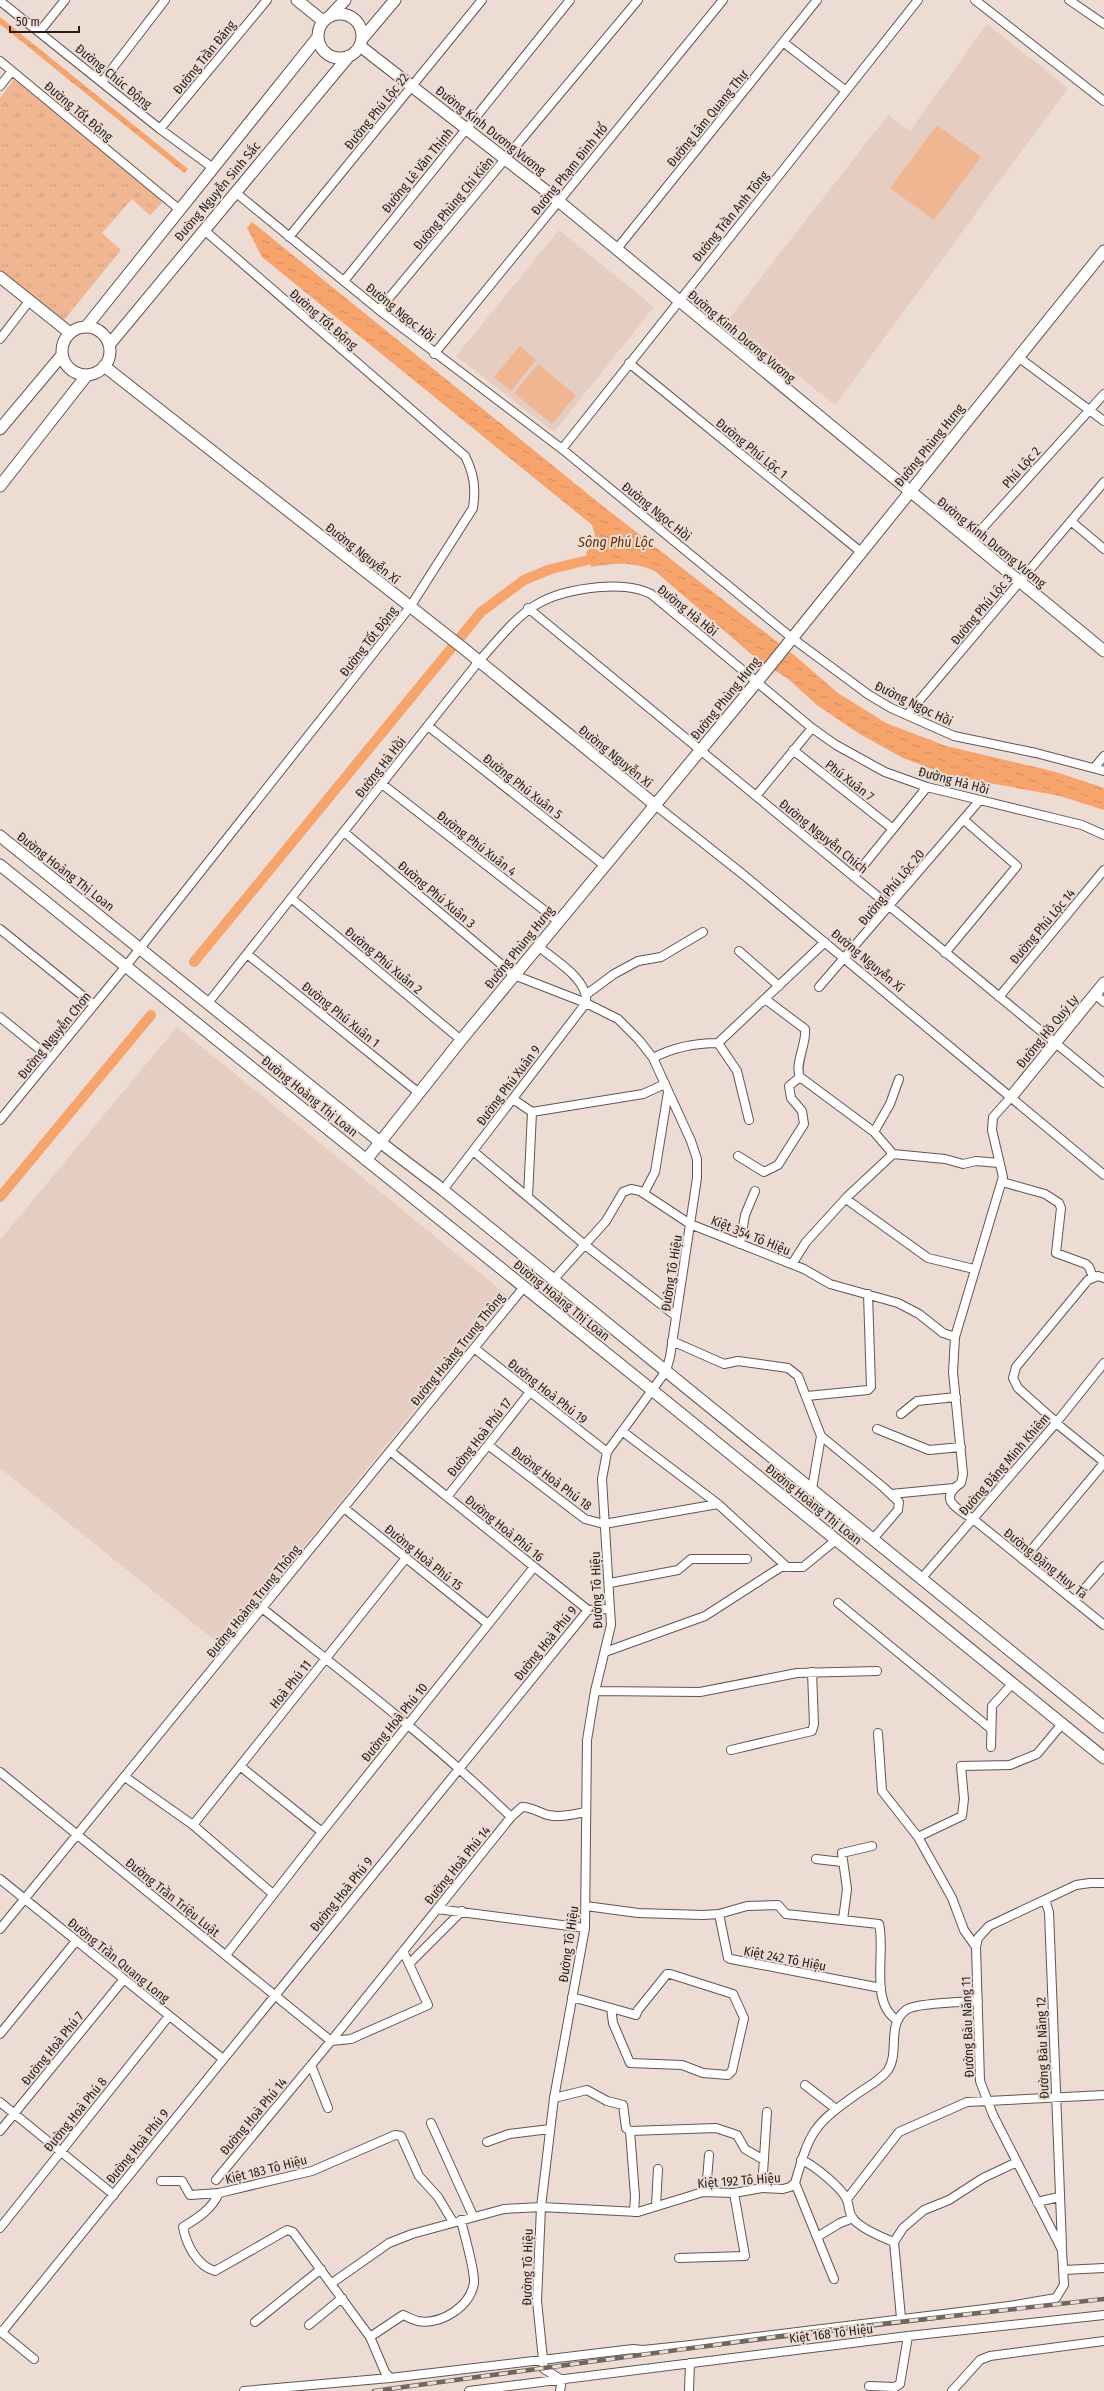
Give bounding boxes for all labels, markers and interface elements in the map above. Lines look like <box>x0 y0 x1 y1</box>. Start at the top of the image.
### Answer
scale bar <box>10 8 79 34</box>
text: 50 m <box>16 15 40 29</box>
street label: Đường Trần Đăng <box>170 17 239 97</box>
street label: Đường Chúc Động <box>72 41 156 112</box>
street label: Đường Lâm Quang Thự <box>664 66 752 170</box>
street label: Đường Phú Lộc 22 <box>341 70 412 152</box>
street label: Đường Tốt Động <box>41 78 117 145</box>
street label: Đường Kinh Dương Vương <box>433 83 549 179</box>
street label: Đường Phạm Đình Hổ <box>527 120 611 218</box>
street label: Đường Lê Văn Thịnh <box>379 125 456 216</box>
street label: Đường Nguyễn Sinh Sắc <box>171 138 264 244</box>
street label: Đường Phùng Chí Kiên <box>410 154 497 253</box>
street label: Đường Trần Anh Tông <box>689 167 772 265</box>
street label: Đường Ngọc Hồi <box>363 280 438 345</box>
street label: Đường Tốt Động <box>287 286 361 353</box>
street label: Đường Kinh Dương Vương <box>685 287 799 386</box>
street label: Đường Phùng Hưng <box>891 400 968 490</box>
street label: Đường Phú Lộc 1 <box>713 415 790 482</box>
street label: Phú Lộc 2 <box>999 444 1044 491</box>
street label: Đường Ngọc Hồi <box>619 479 694 544</box>
street label: Đường Kinh Dương Vương <box>934 494 1050 591</box>
street label: Đường Nguyễn Xí <box>323 520 403 587</box>
water label: Sông Phú Lộc <box>577 534 655 551</box>
street label: Đường Phú Lộc 3 <box>947 571 1015 648</box>
street label: Đường Hà Hồi <box>655 582 721 639</box>
street label: Đường Tốt Động <box>336 603 401 679</box>
street label: Đường Phùng Hưng <box>687 653 764 743</box>
street label: Đường Ngọc Hồi <box>872 678 955 729</box>
street label: Đường Nguyễn Xí <box>576 722 655 791</box>
street label: Đường Hà Hồi <box>352 734 409 801</box>
street label: Đường Phú Xuân 5 <box>480 751 565 822</box>
street label: Phú Xuân 7 <box>822 757 877 804</box>
street label: Đường Hà Hồi <box>917 764 991 797</box>
street label: Đường Nguyễn Chích <box>776 796 871 877</box>
street label: Đường Phú Xuân 4 <box>434 808 519 879</box>
street label: Đường Hoàng Thị Loan <box>14 829 117 914</box>
street label: Đường Phú Lộc 20 <box>855 846 928 928</box>
street label: Đường Phú Xuân 3 <box>395 858 478 931</box>
street label: Đường Phú Lộc 14 <box>1007 886 1078 967</box>
street label: Đường Phùng Hưng <box>481 902 558 992</box>
street label: Đường Phú Xuân 2 <box>342 924 425 997</box>
street label: Đường Nguyễn Xí <box>828 926 907 995</box>
street label: Đường Phú Xuân 1 <box>299 979 382 1050</box>
street label: Đường Nguyễn Chơn <box>15 989 94 1082</box>
street label: Đường Hồ Quý Ly <box>1013 991 1082 1071</box>
street label: Đường Phú Xuân 9 <box>473 1042 543 1128</box>
street label: Đường Hoàng Thị Loan <box>259 1053 361 1140</box>
street label: Kiệt 354 Tô Hiệu <box>709 1213 793 1258</box>
street label: Đường Tô Hiệu <box>658 1234 685 1312</box>
street label: Đường Hoàng Thị Loan <box>511 1257 613 1344</box>
street label: Đường Hoàng Trung Thông <box>407 1289 508 1409</box>
street label: Đường Hoà Phú 19 <box>505 1356 590 1427</box>
street label: Đường Hoà Phú 17 <box>444 1395 515 1479</box>
street label: Đường Đặng Minh Khiêm <box>956 1410 1053 1518</box>
street label: Đường Hoà Phú 18 <box>509 1443 595 1513</box>
street label: Đường Hoàng Thị Loan <box>763 1461 865 1548</box>
street label: Đường Hoà Phú 16 <box>462 1492 547 1565</box>
street label: Đường Hoà Phú 15 <box>382 1521 466 1593</box>
street label: Đường Đặng Huy Tá <box>1001 1525 1090 1602</box>
street label: Đường Hoàng Trung Thông <box>203 1541 304 1661</box>
street label: Đường Tô Hiệu <box>588 1551 605 1629</box>
street label: Đường Hoà Phú 9 <box>511 1603 580 1684</box>
street label: Hoà Phú 11 <box>267 1657 314 1711</box>
street label: Đường Hoà Phú 10 <box>358 1680 431 1765</box>
street label: Đường Hoà Phú 14 <box>421 1823 494 1907</box>
street label: Đường Hoà Phú 9 <box>307 1854 376 1935</box>
street label: Đường Trần Triệu Luật <box>123 1855 223 1940</box>
street label: Đường Tô Hiệu <box>556 1905 581 1983</box>
street label: Đường Trần Quang Long <box>65 1915 173 2007</box>
street label: Kiệt 242 Tô Hiệu <box>742 1943 827 1974</box>
street label: Đường Bàu Năng 11 <box>958 1976 977 2078</box>
street label: Đường Bàu Năng 12 <box>1033 1996 1052 2099</box>
street label: Đường Hoà Phú 7 <box>18 2009 87 2088</box>
street label: Đường Hoà Phú 8 <box>41 2074 110 2155</box>
street label: Đường Hoà Phú 14 <box>217 2075 290 2158</box>
street label: Đường Hoà Phú 9 <box>103 2106 172 2187</box>
street label: Kiệt 183 Tô Hiệu <box>224 2152 309 2187</box>
street label: Kiệt 192 Tô Hiệu <box>697 2170 781 2191</box>
street label: Đường Tô Hiệu <box>519 2228 536 2306</box>
street label: Kiệt 168 Tô Hiệu <box>788 2321 874 2346</box>

